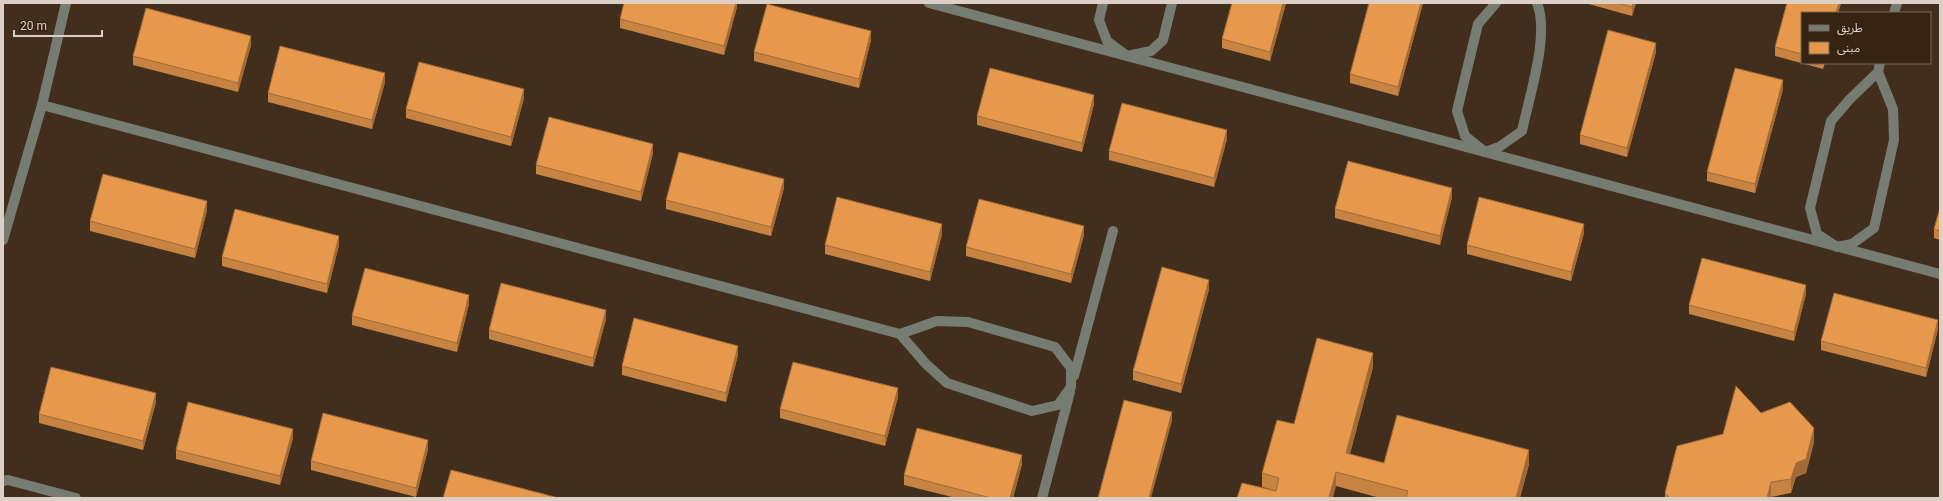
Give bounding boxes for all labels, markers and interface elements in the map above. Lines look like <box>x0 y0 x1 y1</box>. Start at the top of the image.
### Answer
scale bar <box>14 12 102 38</box>
legend <box>1801 12 1931 64</box>
text: 20 m <box>20 19 47 33</box>
text: طريق <box>1837 21 1863 36</box>
text: مبنى <box>1837 41 1860 55</box>

